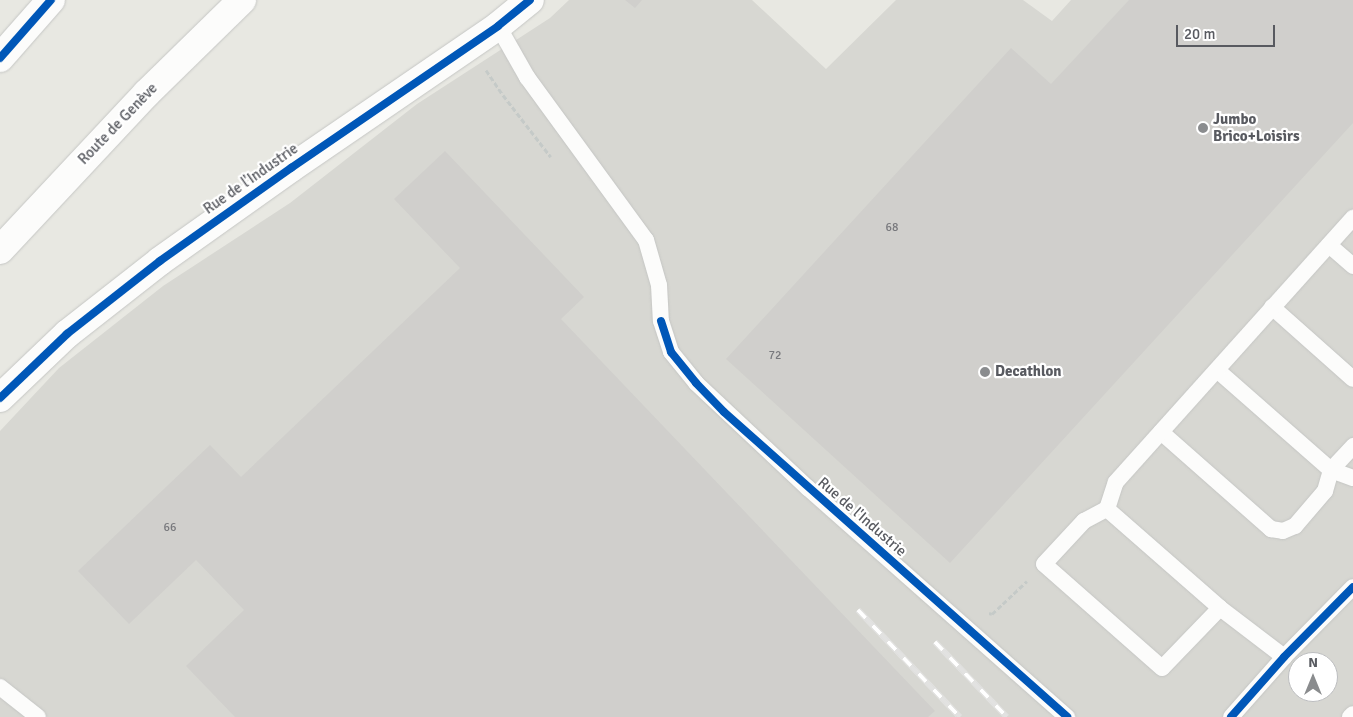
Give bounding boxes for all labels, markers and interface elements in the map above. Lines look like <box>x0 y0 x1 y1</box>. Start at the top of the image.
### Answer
scale bar <box>1178 15 1277 47</box>
text: 20 m <box>1184 25 1215 43</box>
street label: Route de Genève <box>75 80 161 168</box>
place label: Jumbo Brico+Loisirs <box>1213 110 1300 145</box>
marker: Jumbo Brico+Loisirs <box>1197 122 1209 134</box>
street label: Rue de l'Industrie <box>200 140 302 218</box>
house number: 68 <box>886 221 898 235</box>
house number: 72 <box>769 349 781 363</box>
place label: Decathlon <box>995 363 1062 381</box>
marker: Decathlon <box>979 366 991 378</box>
street label: Rue de l'Industrie <box>814 474 910 560</box>
house number: 66 <box>164 521 176 535</box>
north arrow <box>1288 652 1338 702</box>
text: N <box>1308 654 1318 671</box>

